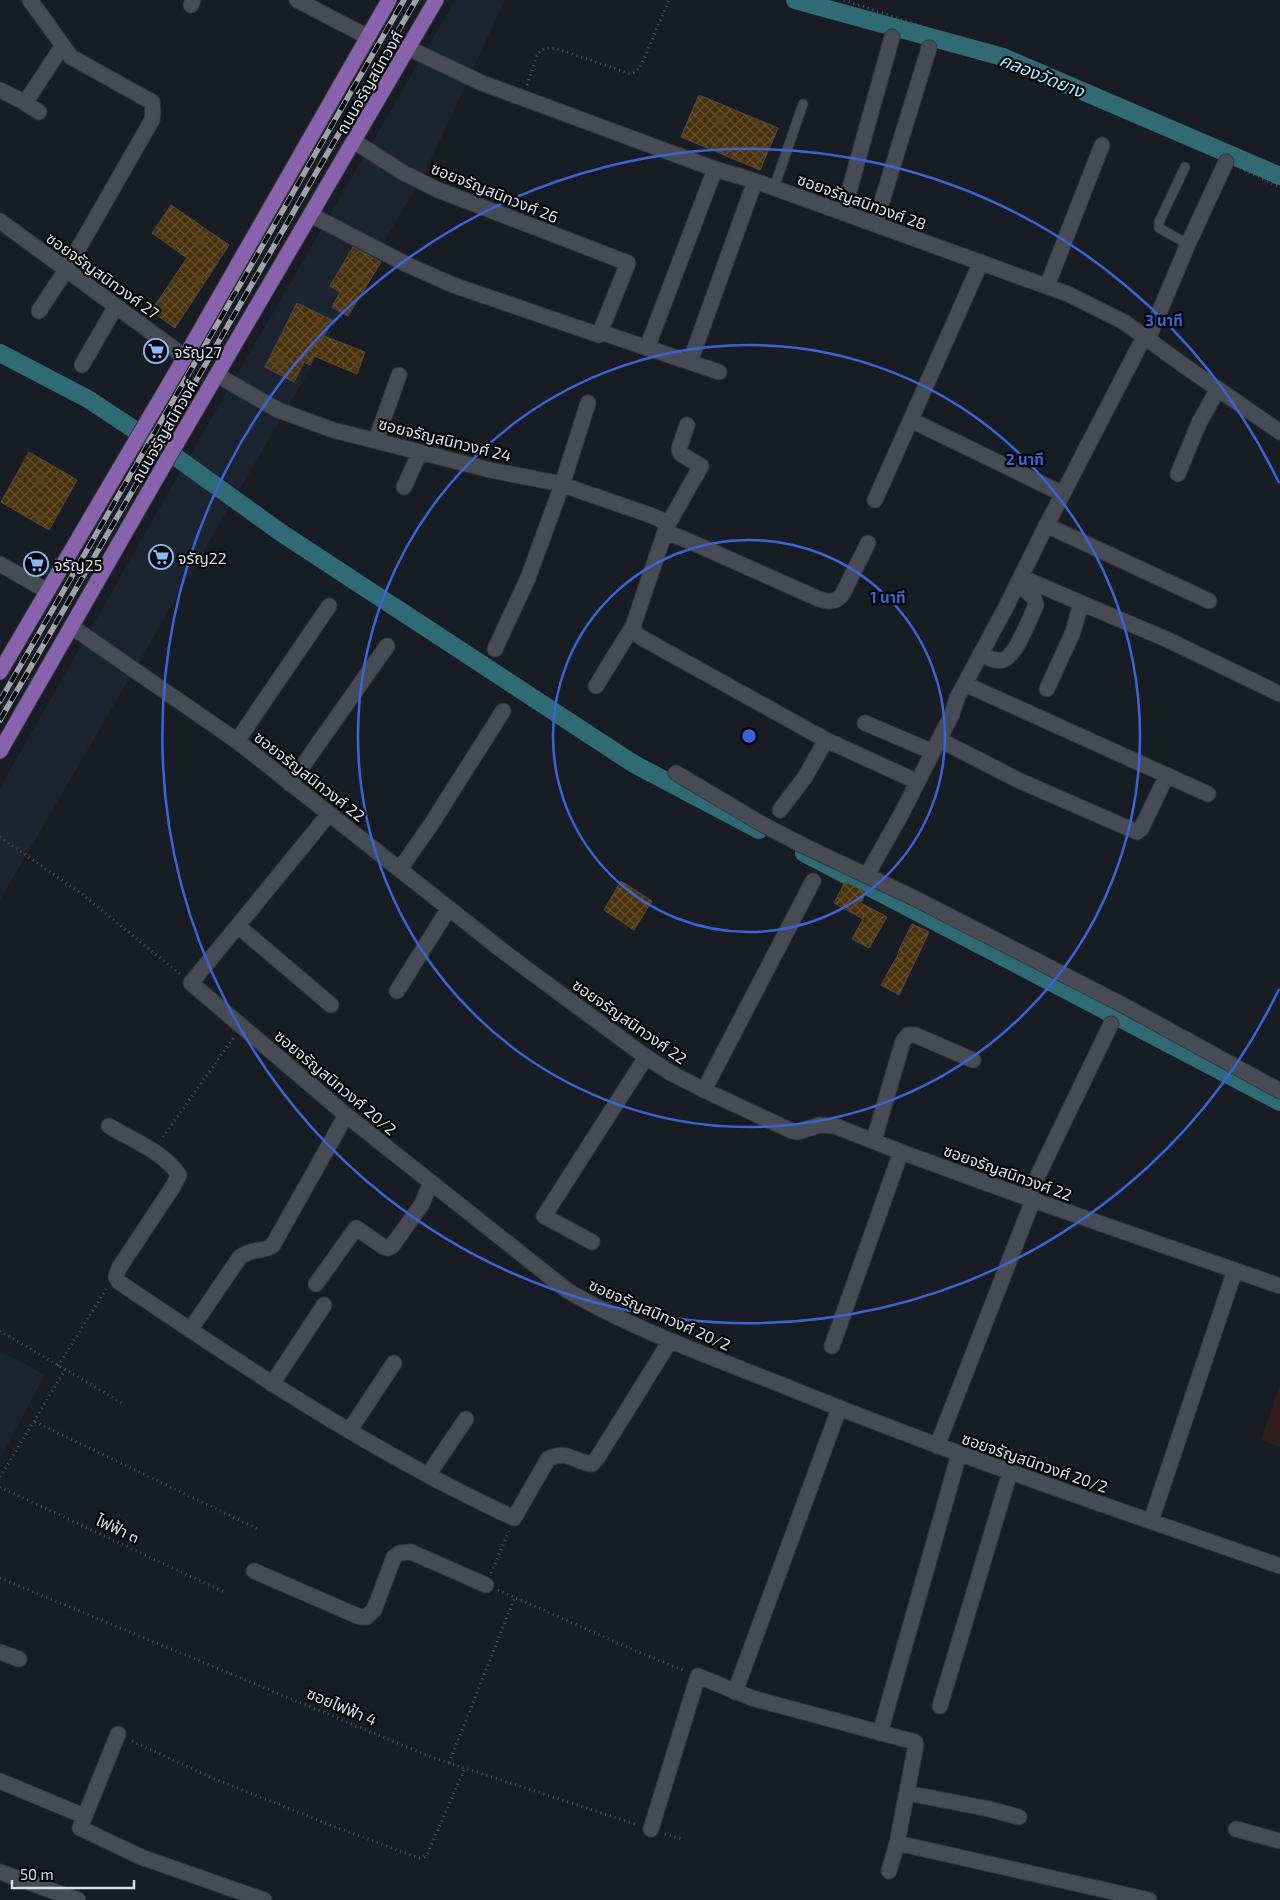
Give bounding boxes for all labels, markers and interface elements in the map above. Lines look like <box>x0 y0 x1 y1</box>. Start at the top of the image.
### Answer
street label: ถนนจรัญสนิทวงศ์ <box>332 27 406 137</box>
water label: คลองวัดยาง <box>997 48 1089 102</box>
street label: ซอยจรัญสนิทวงศ์ 26 <box>429 158 561 226</box>
street label: ซอยจรัญสนิทวงศ์ 28 <box>795 169 929 233</box>
street label: ซอยจรัญสนิทวงศ์ 27 <box>43 228 163 322</box>
text: 3 นาที <box>1145 311 1183 329</box>
supermarket icon: จรัญ27 <box>143 338 169 364</box>
place label: จรัญ27 <box>174 342 222 361</box>
street label: ถนนจรัญสนิทวงศ์ <box>127 376 201 486</box>
street label: ซอยจรัญสนิทวงศ์ 24 <box>377 413 513 465</box>
text: 2 นาที <box>1006 450 1044 468</box>
supermarket icon: จรัญ22 <box>148 544 174 570</box>
place label: จรัญ22 <box>178 548 227 567</box>
supermarket icon: จรัญ25 <box>23 551 49 577</box>
place label: จรัญ25 <box>54 555 102 574</box>
text: 1 นาที <box>870 588 906 606</box>
street label: ซอยจรัญสนิทวงศ์ 22 <box>251 727 369 825</box>
centre of rings <box>740 727 758 745</box>
street label: ซอยจรัญสนิทวงศ์ 22 <box>569 974 691 1068</box>
street label: ซอยจรัญสนิทวงศ์ 20/2 <box>271 1026 401 1138</box>
street label: ซอยจรัญสนิทวงศ์ 22 <box>941 1140 1075 1204</box>
street label: ซอยจรัญสนิทวงศ์ 20/2 <box>586 1274 734 1354</box>
street label: ซอยจรัญสนิทวงศ์ 20/2 <box>960 1428 1110 1496</box>
street label: ไฟฟ้า ๓ <box>93 1509 143 1546</box>
street label: ซอยไฟฟ้า 4 <box>304 1683 380 1729</box>
scale bar <box>12 1858 135 1890</box>
text: 50 m <box>20 1865 54 1883</box>

